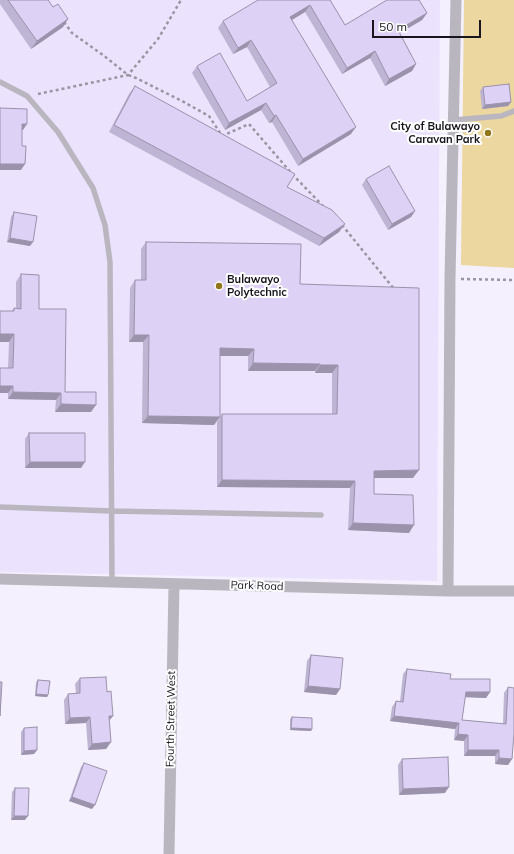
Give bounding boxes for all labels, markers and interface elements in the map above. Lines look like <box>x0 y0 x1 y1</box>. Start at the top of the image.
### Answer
scale bar <box>374 12 483 38</box>
text: 50 m <box>379 19 407 34</box>
place label: City of Bulawayo Caravan Park <box>390 120 480 146</box>
marker: City of Bulawayo Caravan Park <box>483 128 493 138</box>
place label: Bulawayo Polytechnic <box>227 273 287 299</box>
marker: Bulawayo Polytechnic <box>214 281 224 291</box>
street label: Park Road <box>230 578 284 594</box>
street label: Fourth Street West <box>164 671 178 767</box>

